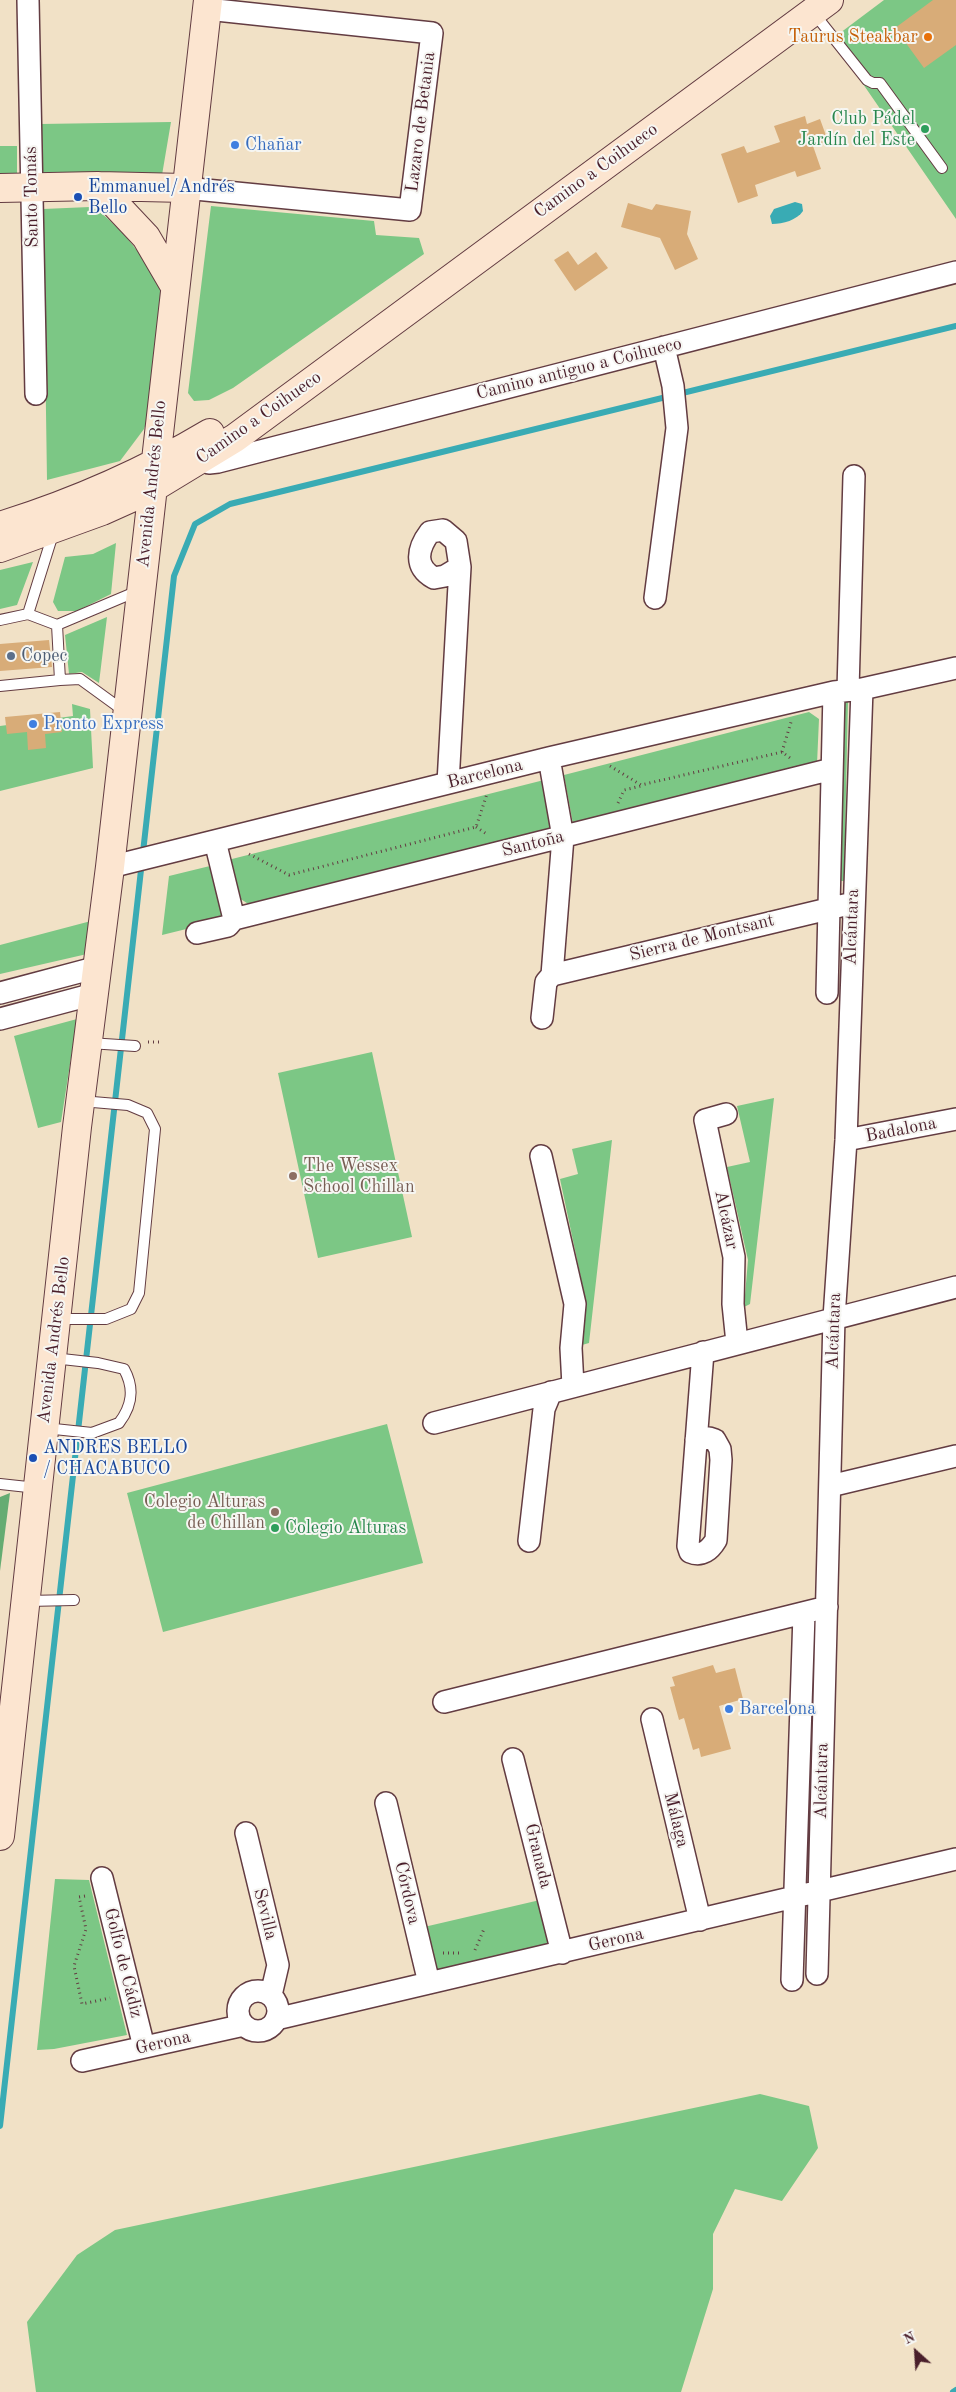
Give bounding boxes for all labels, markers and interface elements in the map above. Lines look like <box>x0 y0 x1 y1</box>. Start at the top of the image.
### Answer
place label: Taurus Steakbar <box>788 26 918 48</box>
marker: Taurus Steakbar <box>922 31 934 43</box>
street label: Lazaro de Betania <box>402 51 440 193</box>
place label: Club Pádel Jardín del Este <box>798 108 915 150</box>
street label: Camino a Coihueco <box>530 119 662 223</box>
marker: Club Pádel Jardín del Este <box>919 123 931 135</box>
place label: Chañar <box>245 134 302 156</box>
marker: Chañar <box>229 139 241 151</box>
street label: Santo Tomás <box>20 146 44 248</box>
place label: Emmanuel/Andrés Bello <box>88 176 235 218</box>
marker: Emmanuel/Andrés Bello <box>72 191 84 203</box>
street label: Camino antiguo a Coihueco <box>474 333 684 405</box>
street label: Camino a Coihueco <box>192 367 326 469</box>
street label: Avenida Andrés Bello <box>132 399 172 569</box>
place label: Copec <box>21 645 67 667</box>
marker: Copec <box>5 650 17 662</box>
place label: Pronto Express <box>43 713 164 735</box>
marker: Pronto Express <box>27 718 39 730</box>
street label: Barcelona <box>445 754 525 794</box>
street label: Santoña <box>500 826 566 862</box>
street label: Alcántara <box>840 888 864 966</box>
street label: Sierra de Montsant <box>627 910 777 966</box>
street label: Badalona <box>864 1113 938 1147</box>
place label: The Wessex School Chillan <box>303 1155 415 1198</box>
marker: The Wessex School Chillan <box>287 1170 299 1182</box>
street label: Alcázar <box>709 1189 743 1251</box>
street label: Avenida Andrés Bello <box>33 1255 75 1425</box>
street label: Alcántara <box>822 1292 846 1370</box>
place label: ANDRES BELLO / CHACABUCO <box>43 1437 188 1480</box>
marker: ANDRES BELLO / CHACABUCO <box>27 1452 39 1464</box>
place label: Colegio Alturas de Chillan <box>144 1491 265 1534</box>
marker: Colegio Alturas de Chillan <box>269 1506 281 1518</box>
place label: Colegio Alturas <box>285 1517 406 1539</box>
marker: Colegio Alturas <box>269 1522 281 1534</box>
place label: Barcelona <box>739 1698 816 1720</box>
marker: Barcelona <box>723 1703 735 1715</box>
street label: Alcántara <box>811 1743 833 1819</box>
street label: Málaga <box>659 1790 693 1850</box>
street label: Granada <box>520 1821 556 1891</box>
street label: Córdova <box>389 1859 425 1927</box>
street label: Sevilla <box>248 1886 282 1942</box>
street label: Golfo de Cádiz <box>99 1906 147 2020</box>
street label: Gerona <box>586 1923 646 1957</box>
street label: Gerona <box>133 2026 193 2060</box>
north arrow <box>891 2327 941 2377</box>
text: N <box>902 2330 917 2347</box>

